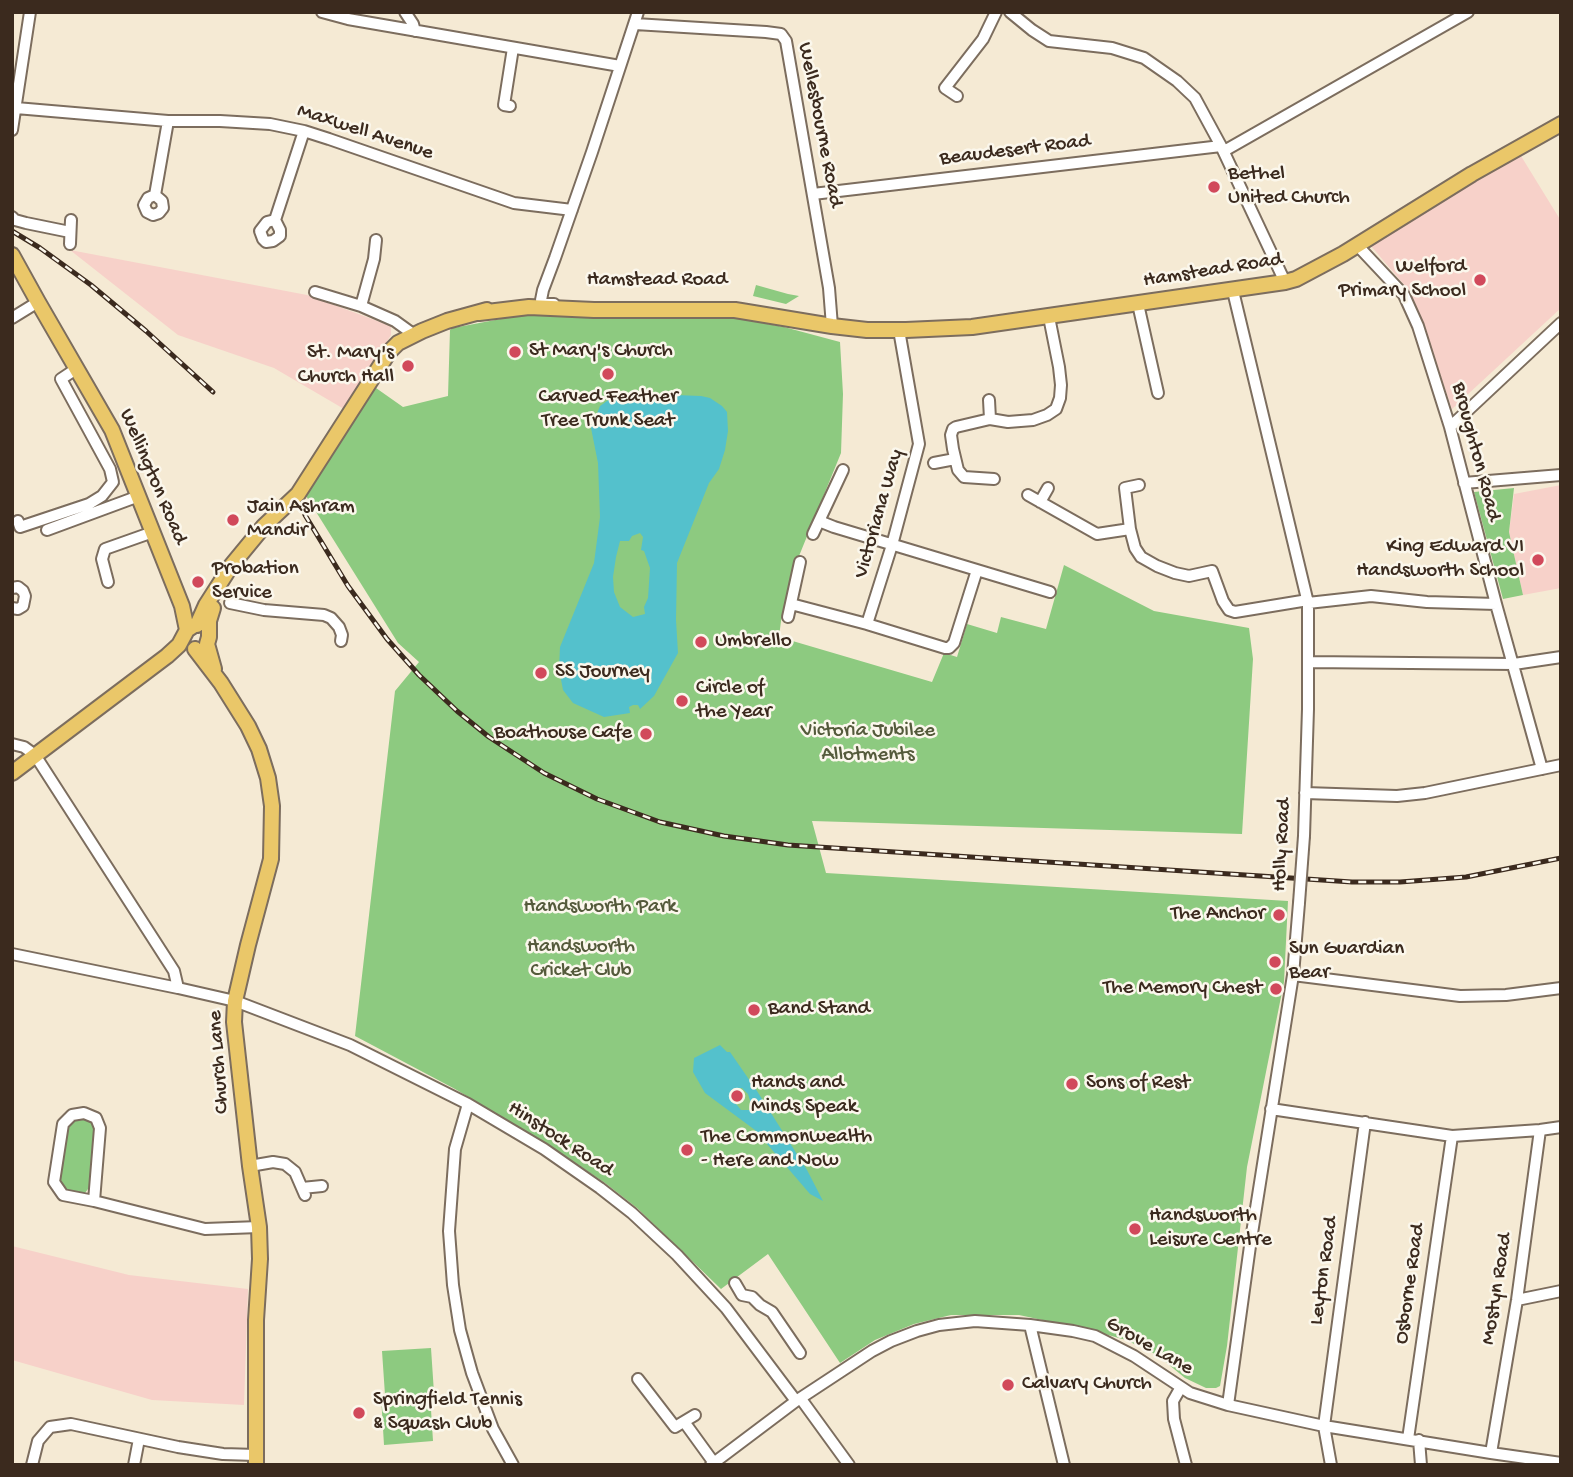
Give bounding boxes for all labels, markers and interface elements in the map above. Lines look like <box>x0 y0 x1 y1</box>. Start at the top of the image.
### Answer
street label: Wellesbourne Road <box>791 40 847 210</box>
street label: Maxwell Avenue <box>294 99 436 167</box>
street label: Beaudesert Road <box>938 129 1092 173</box>
place label: Bethel United Church <box>1228 162 1350 212</box>
marker: Bethel United Church <box>1206 179 1222 195</box>
street label: Hamstead Road <box>1142 248 1284 294</box>
place label: Welford Primary School <box>1339 255 1466 305</box>
street label: Hamstead Road <box>587 268 727 294</box>
marker: Welford Primary School <box>1472 272 1488 288</box>
place label: St Mary's Church <box>529 339 673 365</box>
place label: St. Mary's Church Hall <box>298 341 394 391</box>
marker: St Mary's Church <box>507 344 523 360</box>
marker: St. Mary's Church Hall <box>400 358 416 374</box>
marker: Carved Feather Tree Trunk Seat <box>600 366 616 382</box>
street label: Broughton Road <box>1444 380 1506 524</box>
place label: Carved Feather Tree Trunk Seat <box>538 385 678 435</box>
street label: Wellington Road <box>112 405 192 549</box>
street label: Victoriana Way <box>850 447 910 581</box>
place label: Jain Ashram Mandir <box>247 495 355 545</box>
marker: Jain Ashram Mandir <box>225 512 241 528</box>
place label: King Edward VI Handsworth School <box>1356 535 1524 585</box>
marker: King Edward VI Handsworth School <box>1530 552 1546 568</box>
place label: Probation Service <box>212 557 299 607</box>
marker: Probation Service <box>190 574 206 590</box>
place label: Umbrello <box>715 629 792 655</box>
marker: Umbrello <box>693 634 709 650</box>
place label: SS Journey <box>555 660 650 686</box>
marker: SS Journey <box>533 665 549 681</box>
place label: Circle of the Year <box>696 676 771 726</box>
marker: Circle of the Year <box>674 693 690 709</box>
park label: Victoria Jubilee Allotments <box>801 719 935 769</box>
place label: Boathouse Cafe <box>494 721 632 747</box>
marker: Boathouse Cafe <box>638 726 654 742</box>
street label: Holly Road <box>1268 798 1298 892</box>
park label: Handsworth Park <box>523 895 677 921</box>
place label: The Anchor <box>1171 902 1265 928</box>
marker: The Anchor <box>1271 907 1287 923</box>
park label: Handsworth Cricket Club <box>527 935 635 985</box>
place label: Sun Guardian Bear <box>1289 937 1404 987</box>
marker: Sun Guardian Bear <box>1267 954 1283 970</box>
place label: The Memory Chest <box>1103 976 1262 1002</box>
marker: The Memory Chest <box>1268 981 1284 997</box>
place label: Band Stand <box>768 997 870 1023</box>
marker: Band Stand <box>746 1002 762 1018</box>
street label: Church Lane <box>204 1009 236 1115</box>
place label: Hands and Minds Speak <box>751 1071 857 1121</box>
place label: Sons of Rest <box>1086 1071 1190 1097</box>
marker: Sons of Rest <box>1064 1076 1080 1092</box>
marker: Hands and Minds Speak <box>729 1088 745 1104</box>
street label: Hinstock Road <box>502 1096 618 1184</box>
place label: The Commonwealth - Here and Now <box>701 1125 872 1175</box>
marker: The Commonwealth - Here and Now <box>679 1142 695 1158</box>
place label: Handsworth Leisure Centre <box>1149 1204 1272 1254</box>
street label: Leyton Road <box>1305 1215 1345 1327</box>
marker: Handsworth Leisure Centre <box>1127 1221 1143 1237</box>
street label: Osborne Road <box>1390 1222 1432 1346</box>
street label: Mostyn Road <box>1477 1231 1519 1347</box>
street label: Grove Lane <box>1101 1312 1197 1382</box>
place label: Calvary Church <box>1022 1372 1152 1398</box>
marker: Calvary Church <box>1000 1377 1016 1393</box>
place label: Springfield Tennis & Squash Club <box>373 1388 522 1438</box>
marker: Springfield Tennis & Squash Club <box>351 1405 367 1421</box>

